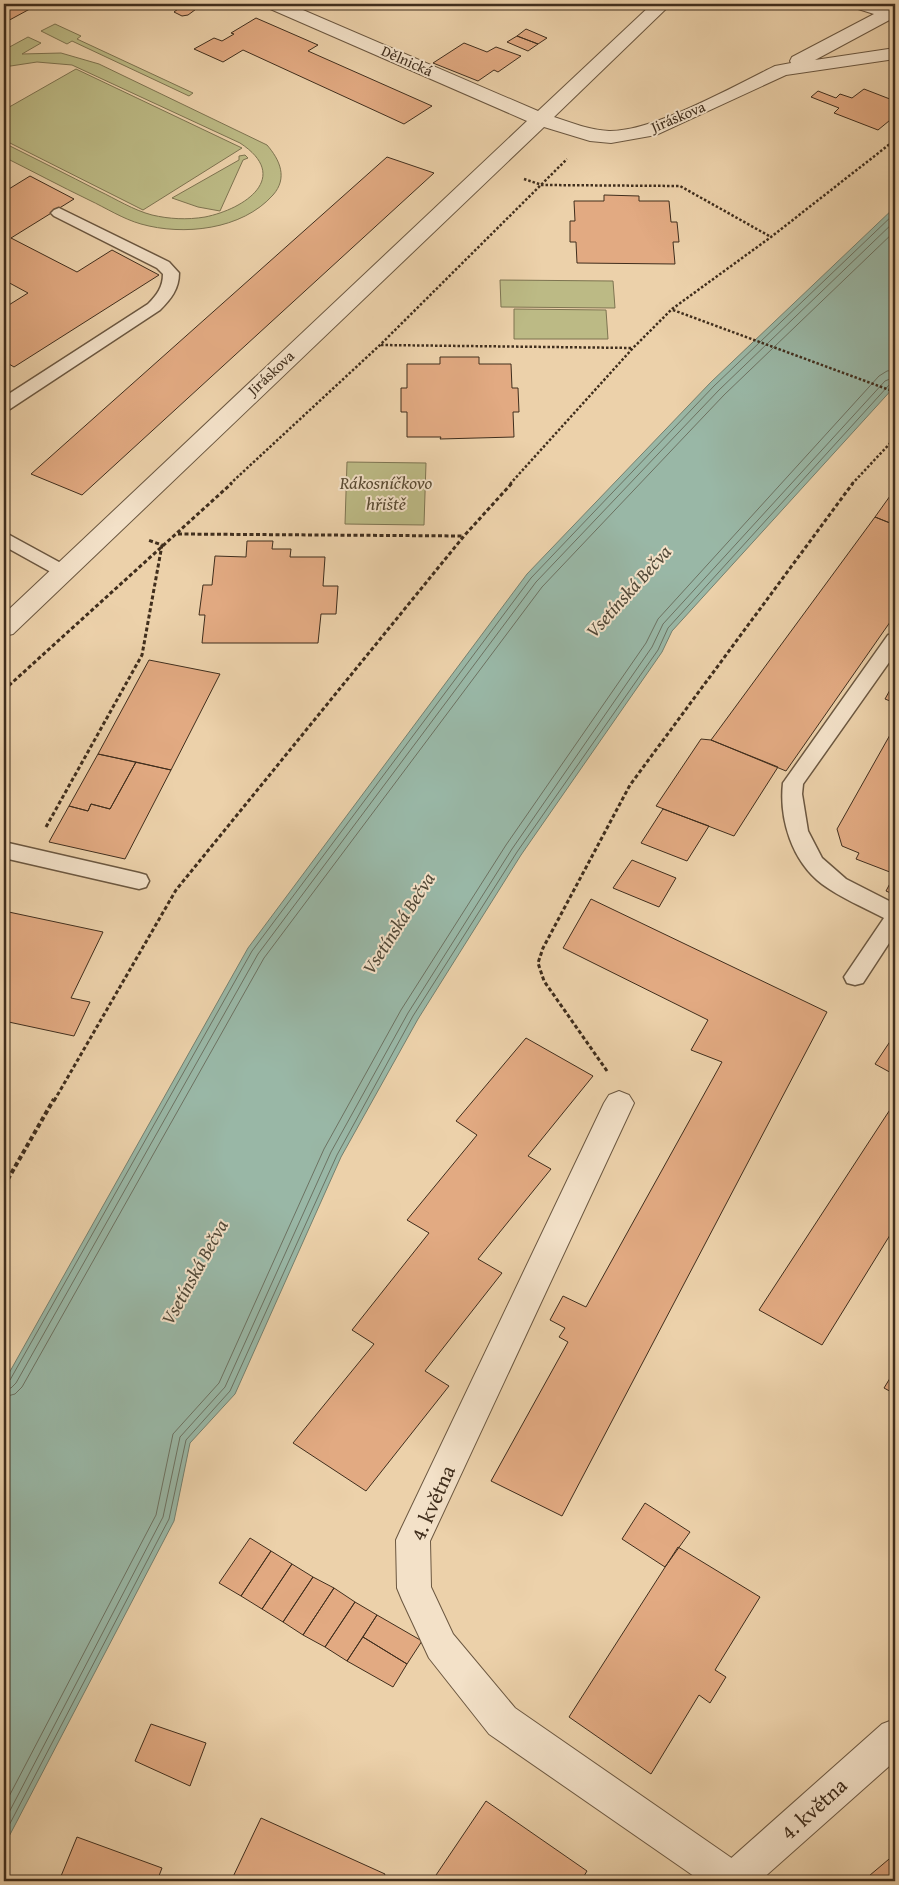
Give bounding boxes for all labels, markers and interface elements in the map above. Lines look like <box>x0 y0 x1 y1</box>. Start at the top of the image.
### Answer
street label: Dělnická <box>378 40 436 81</box>
street label: Jiráskova <box>646 96 708 138</box>
street label: Jiráskova <box>241 345 299 401</box>
park label: Rákosníčkovo hřiště <box>339 469 433 517</box>
water label: Vsetínská Bečva <box>579 538 678 644</box>
water label: Vsetínská Bečva <box>355 866 442 979</box>
water label: Vsetínská Bečva <box>154 1214 235 1330</box>
street label: 4. května <box>402 1460 463 1546</box>
street label: 4. května <box>774 1770 854 1847</box>

